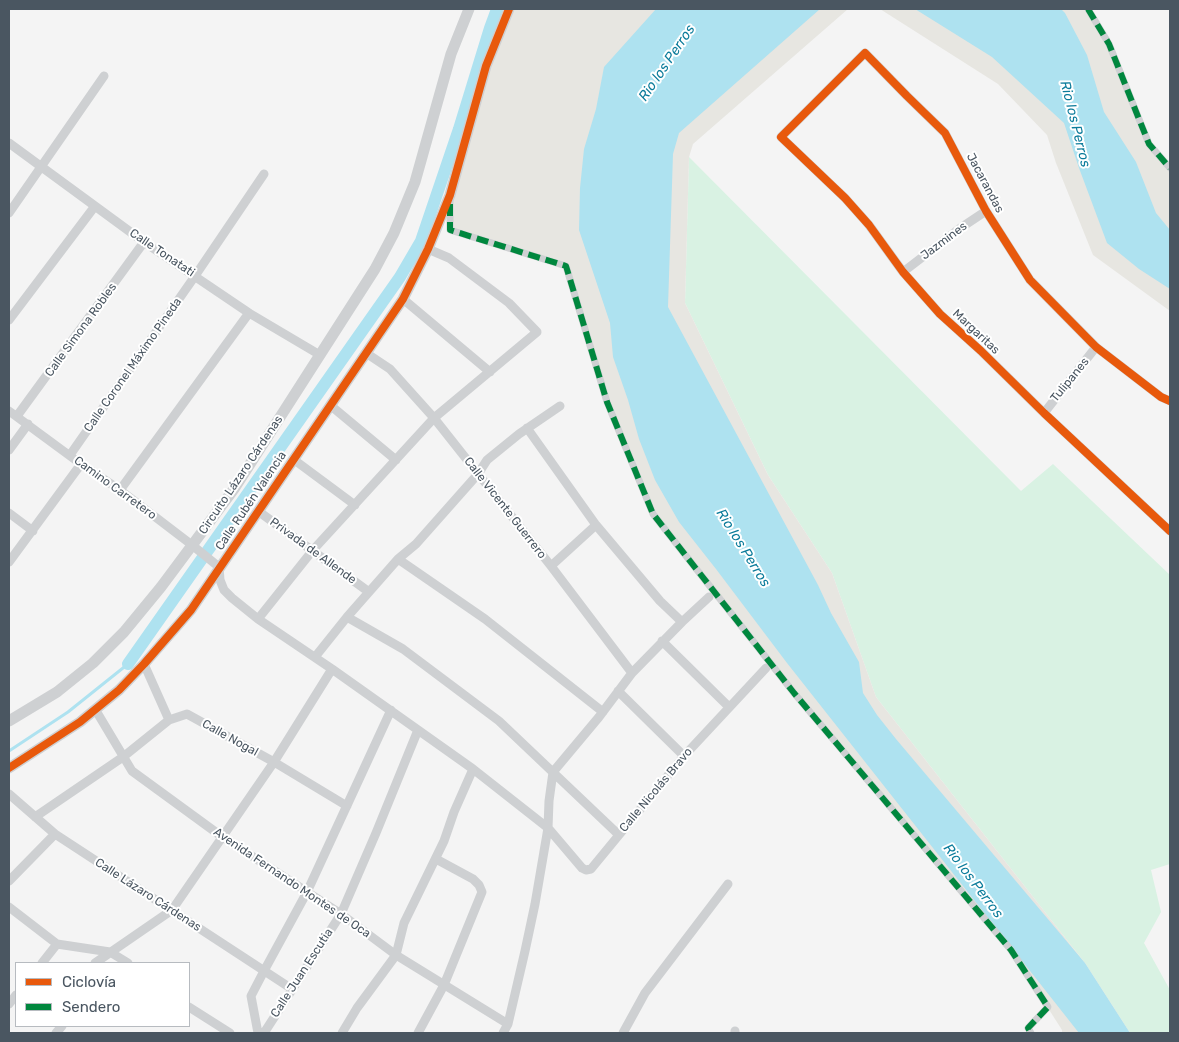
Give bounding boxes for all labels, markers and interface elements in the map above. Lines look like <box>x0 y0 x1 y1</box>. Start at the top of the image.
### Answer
water label: Rio los Perros <box>635 22 699 104</box>
water label: Rio los Perros <box>1056 79 1094 169</box>
street label: Jacarandas <box>963 151 1007 215</box>
street label: Jazmines <box>918 219 970 263</box>
street label: Calle Tonatati <box>127 226 197 280</box>
street label: Calle Simona Robles <box>42 280 120 380</box>
street label: Calle Coronel Máximo Pineda <box>81 295 185 435</box>
street label: Margaritas <box>949 307 1003 357</box>
street label: Tulipanes <box>1048 355 1092 405</box>
street label: Circuito Lázaro Cárdenas <box>196 413 286 537</box>
street label: Calle Rubén Valencia <box>213 449 289 553</box>
street label: Camino Carretero <box>71 453 159 523</box>
street label: Calle Vicente Guerrero <box>461 454 549 562</box>
water label: Rio los Perros <box>712 506 774 590</box>
street label: Privada de Allende <box>267 515 359 587</box>
street label: Calle Nogal <box>199 717 261 759</box>
street label: Calle Nicolás Bravo <box>616 745 696 835</box>
street label: Avenida Fernando Montes de Oca <box>211 825 373 941</box>
water label: Rio los Perros <box>940 841 1006 921</box>
street label: Calle Lázaro Cárdenas <box>92 855 204 935</box>
street label: Calle Juan Escutia <box>268 926 336 1020</box>
legend <box>15 962 190 1027</box>
text: Ciclovía <box>62 973 116 991</box>
text: Sendero <box>62 998 120 1016</box>

